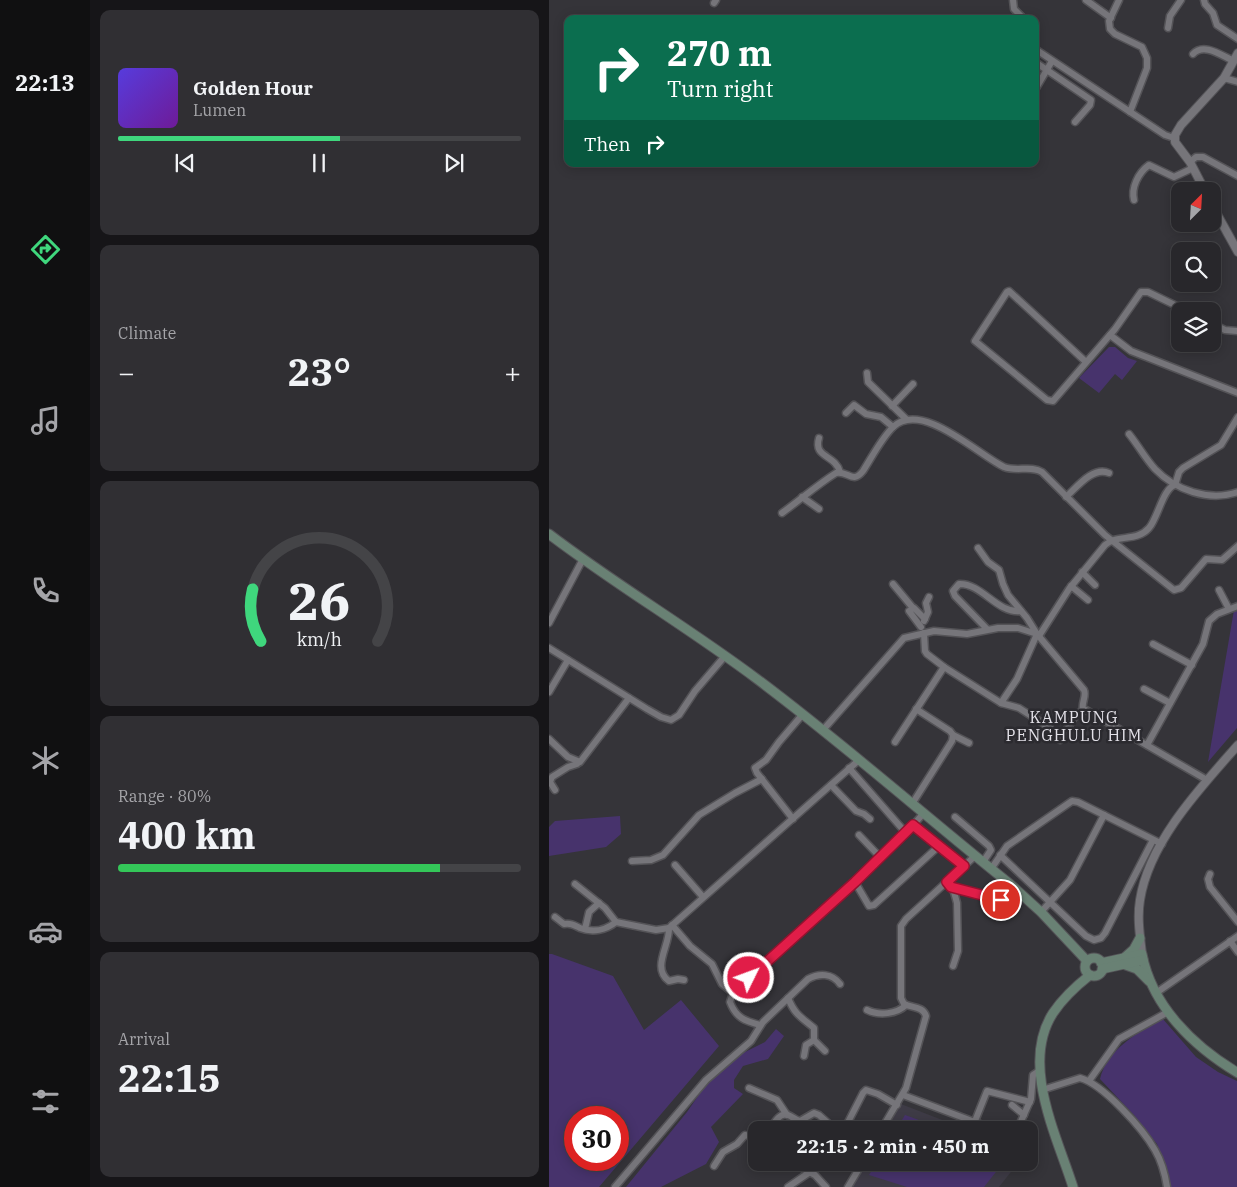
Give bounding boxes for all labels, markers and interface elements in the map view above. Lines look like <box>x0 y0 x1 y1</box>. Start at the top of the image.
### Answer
text: 270 m <box>667 30 772 76</box>
icon: right <box>584 35 649 100</box>
text: 22:13 <box>15 68 75 97</box>
text: Turn right <box>667 74 774 103</box>
text: Golden Hour <box>193 76 313 100</box>
text: Lumen <box>193 100 246 120</box>
icon: right <box>641 130 669 158</box>
text: Then <box>584 132 631 156</box>
icon: previous <box>171 149 199 177</box>
icon: pause <box>305 149 333 177</box>
icon: next <box>440 149 468 177</box>
north arrow <box>1171 182 1221 232</box>
map controls <box>1171 182 1221 352</box>
icon: directions <box>28 232 63 267</box>
button: search <box>1171 242 1221 292</box>
button: layers <box>1171 302 1221 352</box>
text: Climate <box>118 323 176 343</box>
text: 23° <box>288 347 351 396</box>
text: − <box>118 354 135 391</box>
text: + <box>504 354 521 391</box>
icon: music <box>28 403 63 438</box>
text: 26 <box>288 567 351 634</box>
icon: phone <box>28 573 63 608</box>
text: km/h <box>297 628 342 651</box>
district label: KAMPUNG PENGHULU HIM <box>1005 707 1143 745</box>
icon: climate <box>28 743 63 778</box>
text: Range · 80% <box>118 786 211 806</box>
text: 400 km <box>118 810 256 859</box>
pin <box>980 879 1022 921</box>
icon: arrive <box>987 886 1015 914</box>
icon: car <box>28 914 63 949</box>
position arrow <box>722 951 774 1003</box>
text: Arrival <box>118 1029 170 1049</box>
text: 22:15 <box>118 1053 221 1102</box>
icon: filters <box>28 1084 63 1119</box>
speed limit sign: 30 <box>564 1106 629 1171</box>
text: 22:15 · 2 min · 450 m <box>797 1134 989 1158</box>

